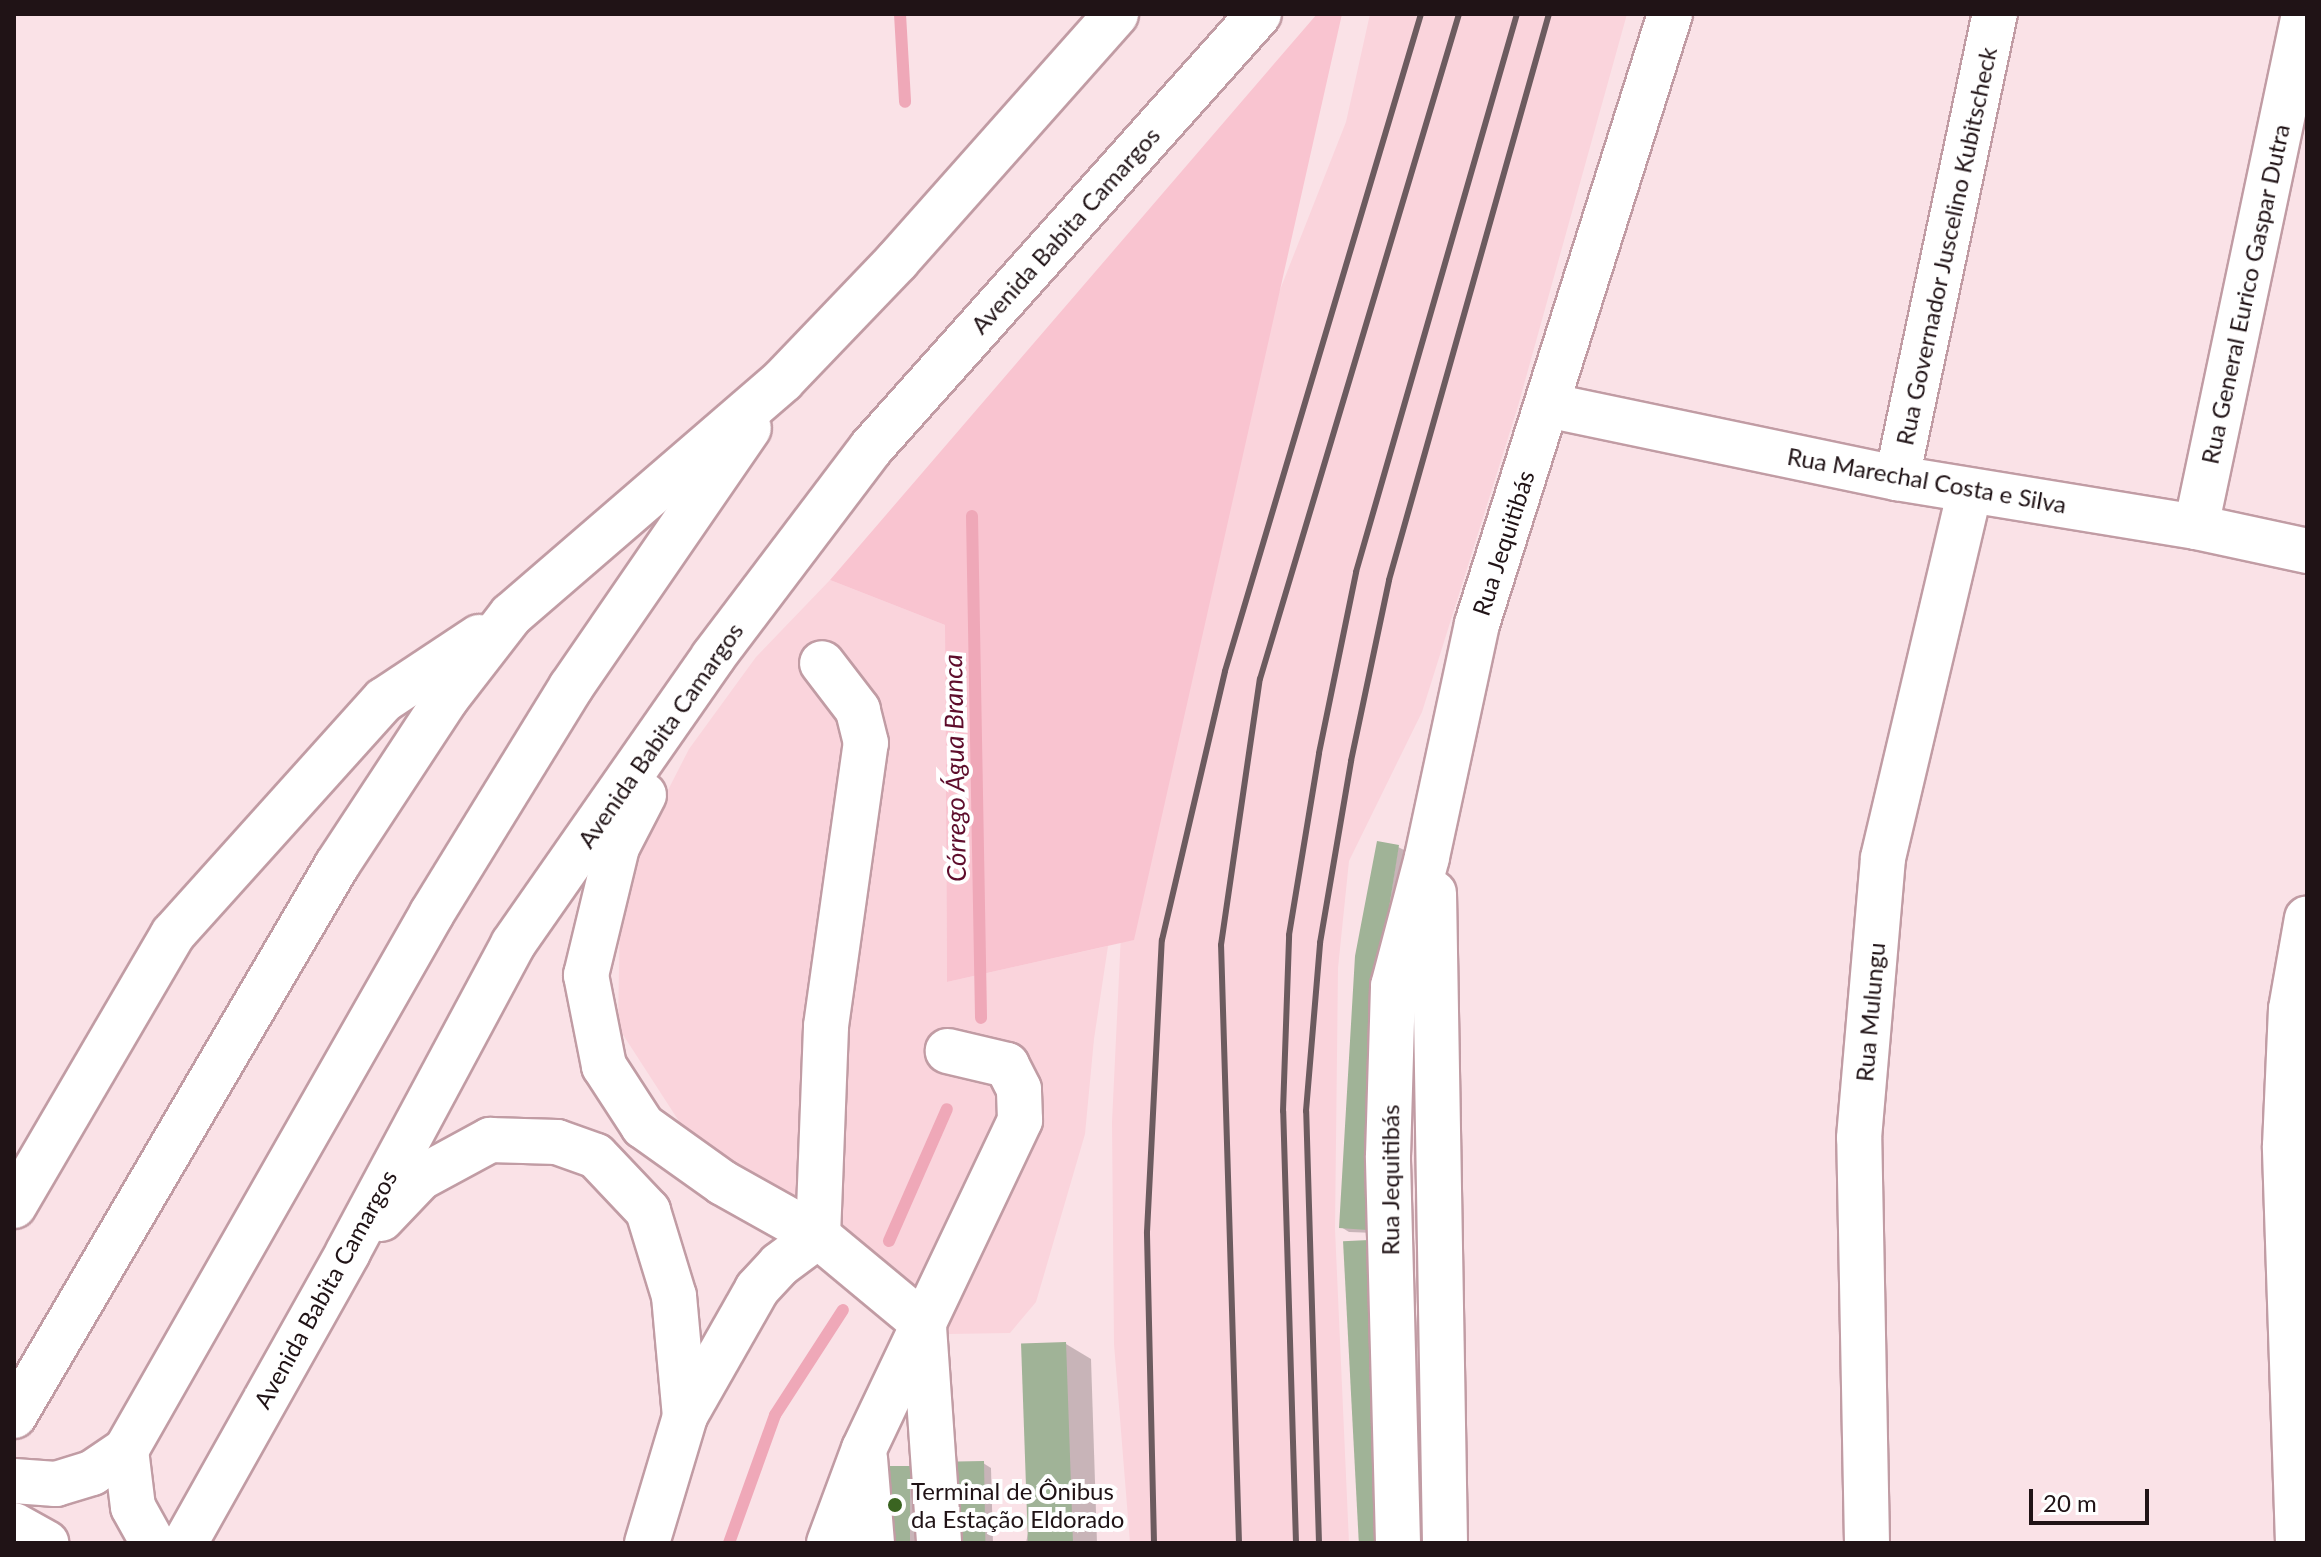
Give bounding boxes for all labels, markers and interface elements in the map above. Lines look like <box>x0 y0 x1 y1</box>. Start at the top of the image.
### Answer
street label: Rua Governador Juscelino Kubitscheck <box>1890 44 2002 448</box>
street label: Avenida Babita Camargos <box>965 121 1165 339</box>
street label: Rua General Eurico Gaspar Dutra <box>2195 121 2295 467</box>
street label: Rua Marechal Costa e Silva <box>1785 441 2069 519</box>
street label: Rua Jequitibás <box>1466 467 1540 619</box>
street label: Avenida Babita Camargos <box>571 617 749 853</box>
water label: Córrego Água Branca <box>937 653 973 883</box>
street label: Rua Mulungu <box>1850 941 1890 1083</box>
street label: Rua Jequitibás <box>1376 1104 1404 1256</box>
street label: Avenida Babita Camargos <box>247 1165 403 1413</box>
scale bar <box>2033 1473 2153 1523</box>
place label: Terminal de Ônibus da Estação Eldorado <box>911 1477 1124 1533</box>
text: 20 m <box>2043 1488 2097 1517</box>
marker: Terminal de Ônibus da Estação Eldorado <box>886 1496 904 1514</box>

